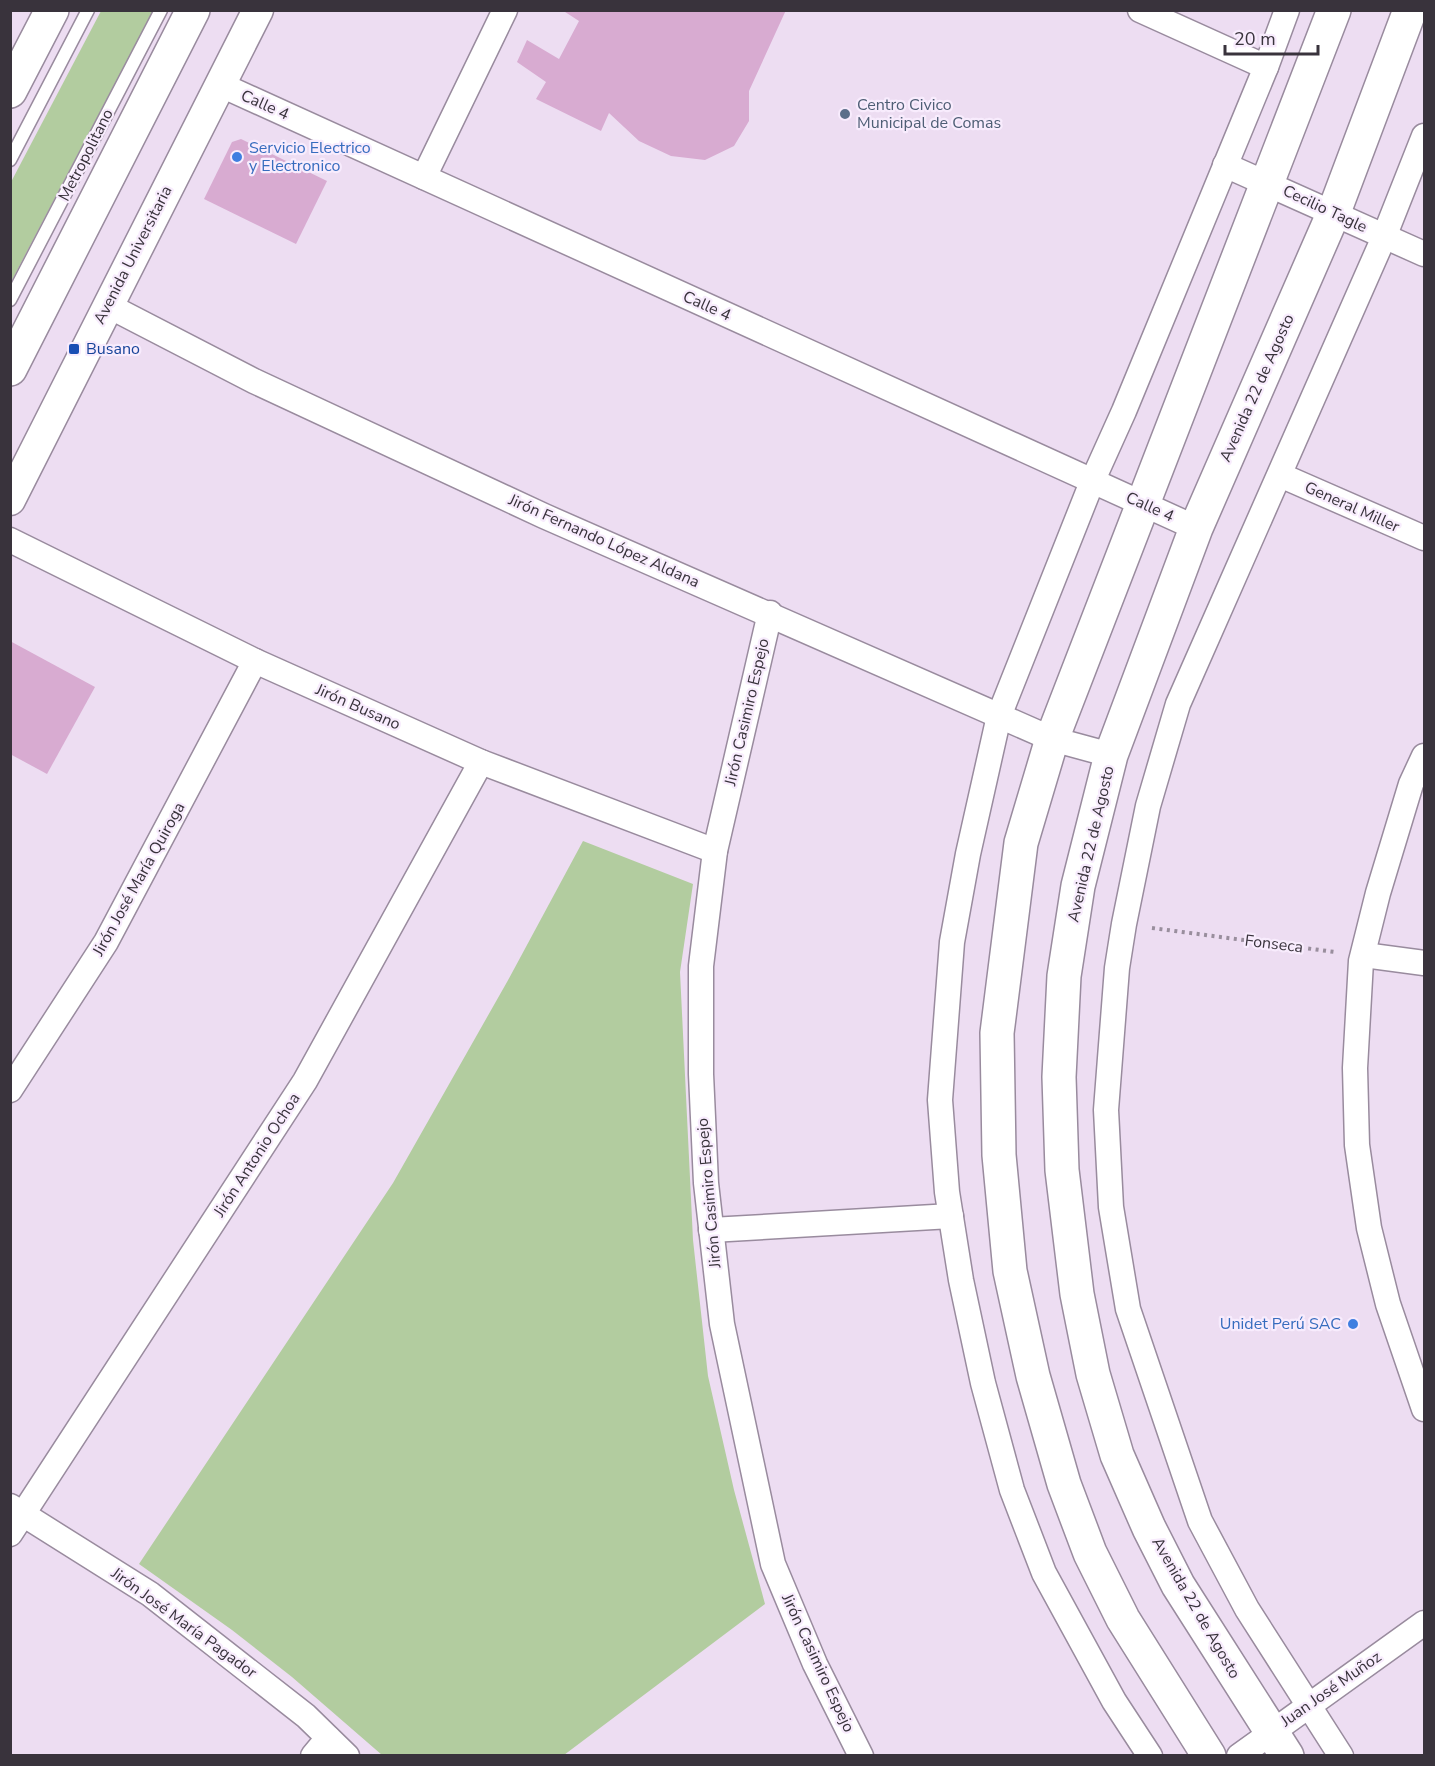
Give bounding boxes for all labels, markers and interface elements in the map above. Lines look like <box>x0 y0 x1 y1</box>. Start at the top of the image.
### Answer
scale bar <box>1225 18 1318 56</box>
text: 20 m <box>1234 27 1276 51</box>
street label: Calle 4 <box>237 85 293 126</box>
place label: Centro Civico Municipal de Comas <box>857 94 1001 134</box>
street label: Metropolitano <box>53 105 119 205</box>
marker: Centro Civico Municipal de Comas <box>838 107 852 121</box>
place label: Servicio Electrico y Electronico <box>249 137 371 177</box>
marker: Servicio Electrico y Electronico <box>230 150 244 164</box>
street label: Cecilio Tagle <box>1279 180 1371 238</box>
street label: Avenida Universitaria <box>89 182 177 328</box>
street label: Calle 4 <box>679 286 735 327</box>
street label: Avenida 22 de Agosto <box>1214 310 1300 465</box>
place label: Busano <box>86 338 140 360</box>
marker: Busano <box>67 342 81 356</box>
street label: General Miller <box>1301 476 1403 538</box>
street label: Calle 4 <box>1122 487 1178 528</box>
street label: Jirón Fernando López Aldana <box>504 488 703 593</box>
street label: Jirón Casimiro Espejo <box>719 636 775 789</box>
street label: Jirón Busano <box>311 678 404 736</box>
street label: Avenida 22 de Agosto <box>1062 764 1120 924</box>
street label: Jirón José María Quiroga <box>87 798 190 961</box>
street label: Fonseca <box>1244 930 1304 958</box>
street label: Jirón Antonio Ochoa <box>208 1089 305 1222</box>
street label: Jirón Casimiro Espejo <box>691 1117 727 1270</box>
place label: Unidet Perú SAC <box>1220 1313 1341 1335</box>
marker: Unidet Perú SAC <box>1346 1317 1360 1331</box>
street label: Avenida 22 de Agosto <box>1147 1533 1246 1683</box>
street label: Jirón José María Pagador <box>106 1562 262 1684</box>
street label: Jirón Casimiro Espejo <box>776 1589 860 1736</box>
street label: Juan José Muñoz <box>1275 1646 1386 1732</box>

